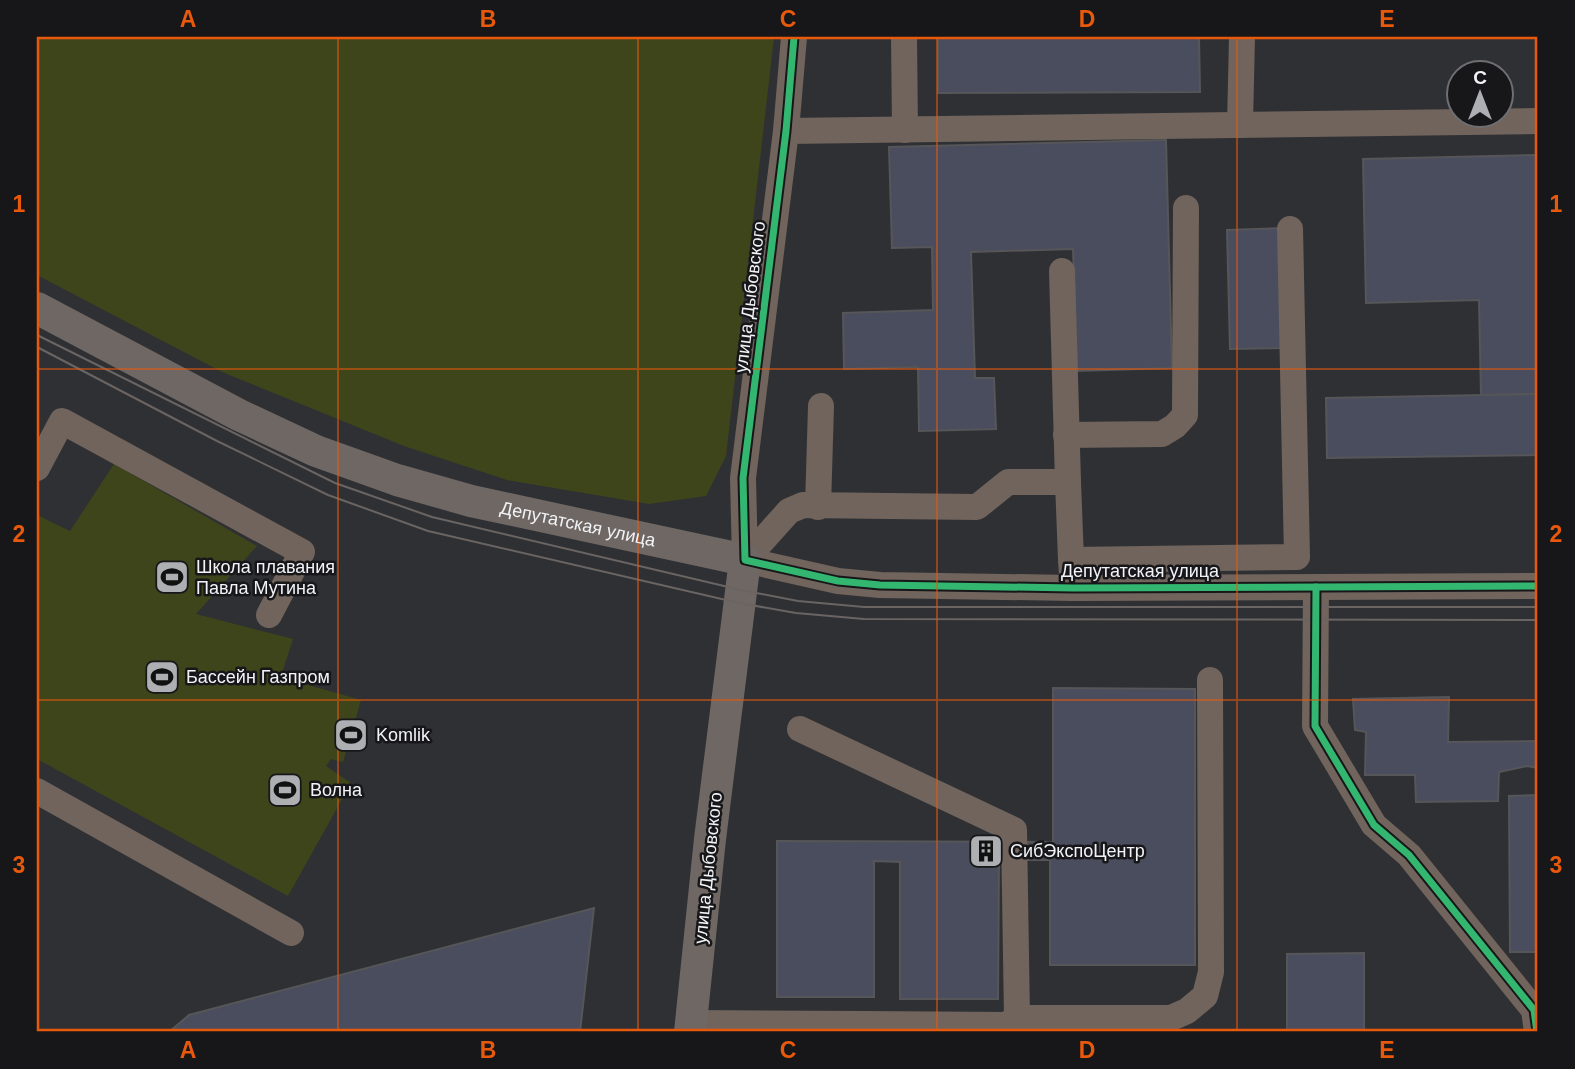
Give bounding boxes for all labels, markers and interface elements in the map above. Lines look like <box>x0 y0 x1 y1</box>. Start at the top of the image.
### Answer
text: A <box>180 6 196 32</box>
text: B <box>480 6 496 32</box>
text: C <box>780 6 796 32</box>
text: D <box>1079 6 1095 32</box>
text: E <box>1379 6 1395 32</box>
north arrow <box>1446 60 1516 130</box>
text: С <box>1473 67 1487 88</box>
text: 1 <box>13 191 26 217</box>
text: 1 <box>1550 191 1563 217</box>
street label: улица Дыбовского <box>731 220 769 374</box>
street label: Депутатская улица <box>499 498 658 551</box>
text: 2 <box>13 521 25 547</box>
text: 2 <box>1550 521 1562 547</box>
place label: Школа плавания Павла Мутина <box>196 557 335 598</box>
sports icon: Школа плавания Павла Мутина <box>153 558 191 596</box>
street label: Депутатская улица <box>1061 561 1220 581</box>
sports icon: Бассейн Газпром <box>143 658 181 696</box>
place label: Бассейн Газпром <box>186 667 330 687</box>
sports icon: Komlik <box>332 716 370 754</box>
place label: Komlik <box>376 725 431 745</box>
sports icon: Волна <box>266 771 304 809</box>
place label: Волна <box>310 780 363 800</box>
street label: улица Дыбовского <box>690 791 726 945</box>
building icon: СибЭкспоЦентр <box>967 832 1005 870</box>
place label: СибЭкспоЦентр <box>1010 841 1145 861</box>
text: 3 <box>13 852 25 878</box>
text: 3 <box>1550 852 1562 878</box>
text: A <box>180 1037 196 1063</box>
text: B <box>480 1037 496 1063</box>
text: C <box>780 1037 796 1063</box>
text: D <box>1079 1037 1095 1063</box>
text: E <box>1379 1037 1395 1063</box>

